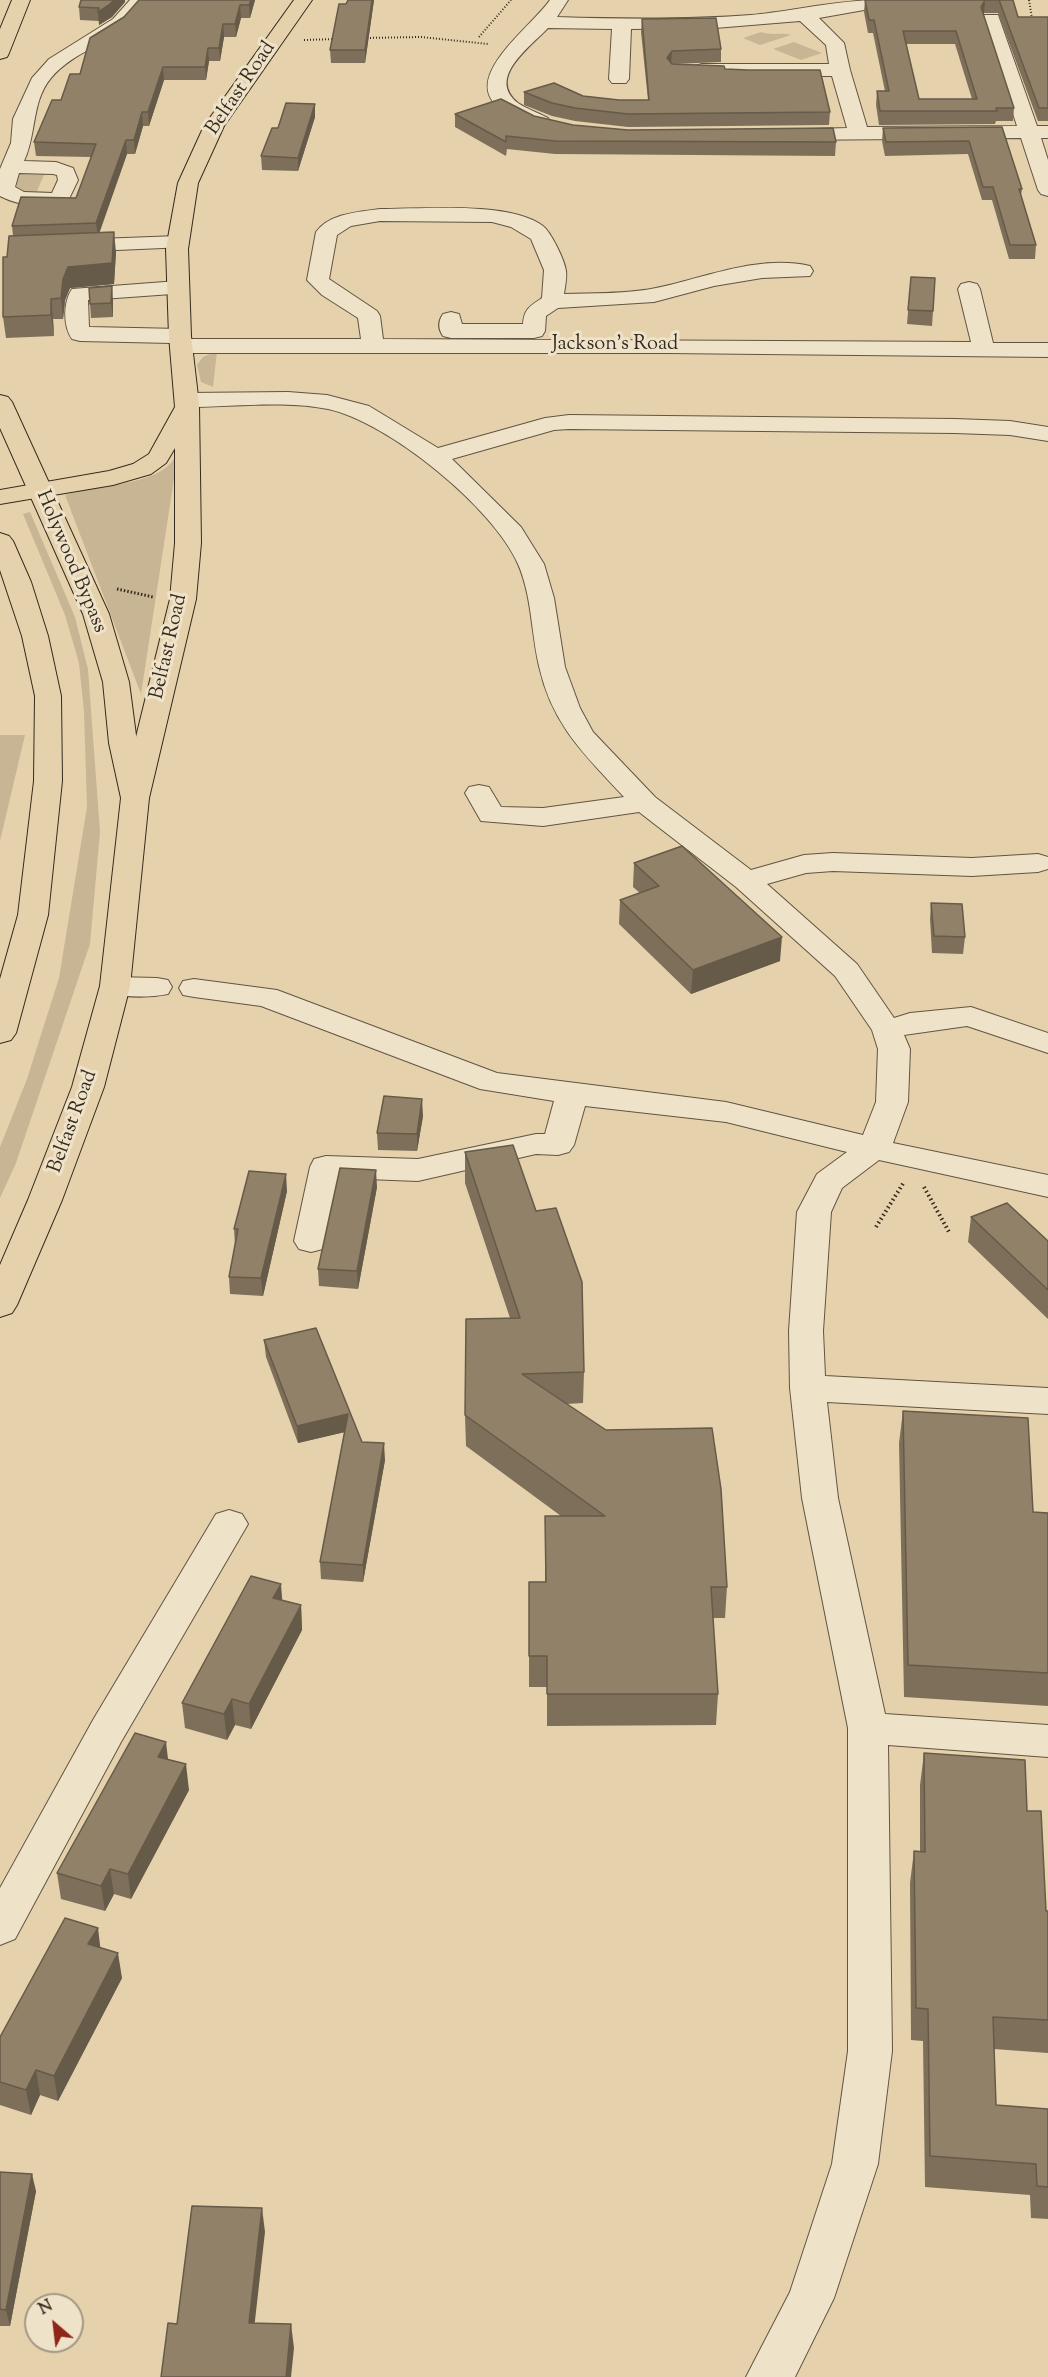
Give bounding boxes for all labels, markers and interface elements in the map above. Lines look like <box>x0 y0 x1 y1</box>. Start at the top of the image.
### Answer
street label: Belfast Road <box>202 38 282 140</box>
street label: Jackson's Road <box>552 334 678 358</box>
street label: Holywood Bypass <box>29 487 111 637</box>
street label: Belfast Road <box>146 592 194 702</box>
street label: Belfast Road <box>44 1067 104 1177</box>
north arrow <box>24 2293 84 2353</box>
text: N <box>35 2295 57 2322</box>

